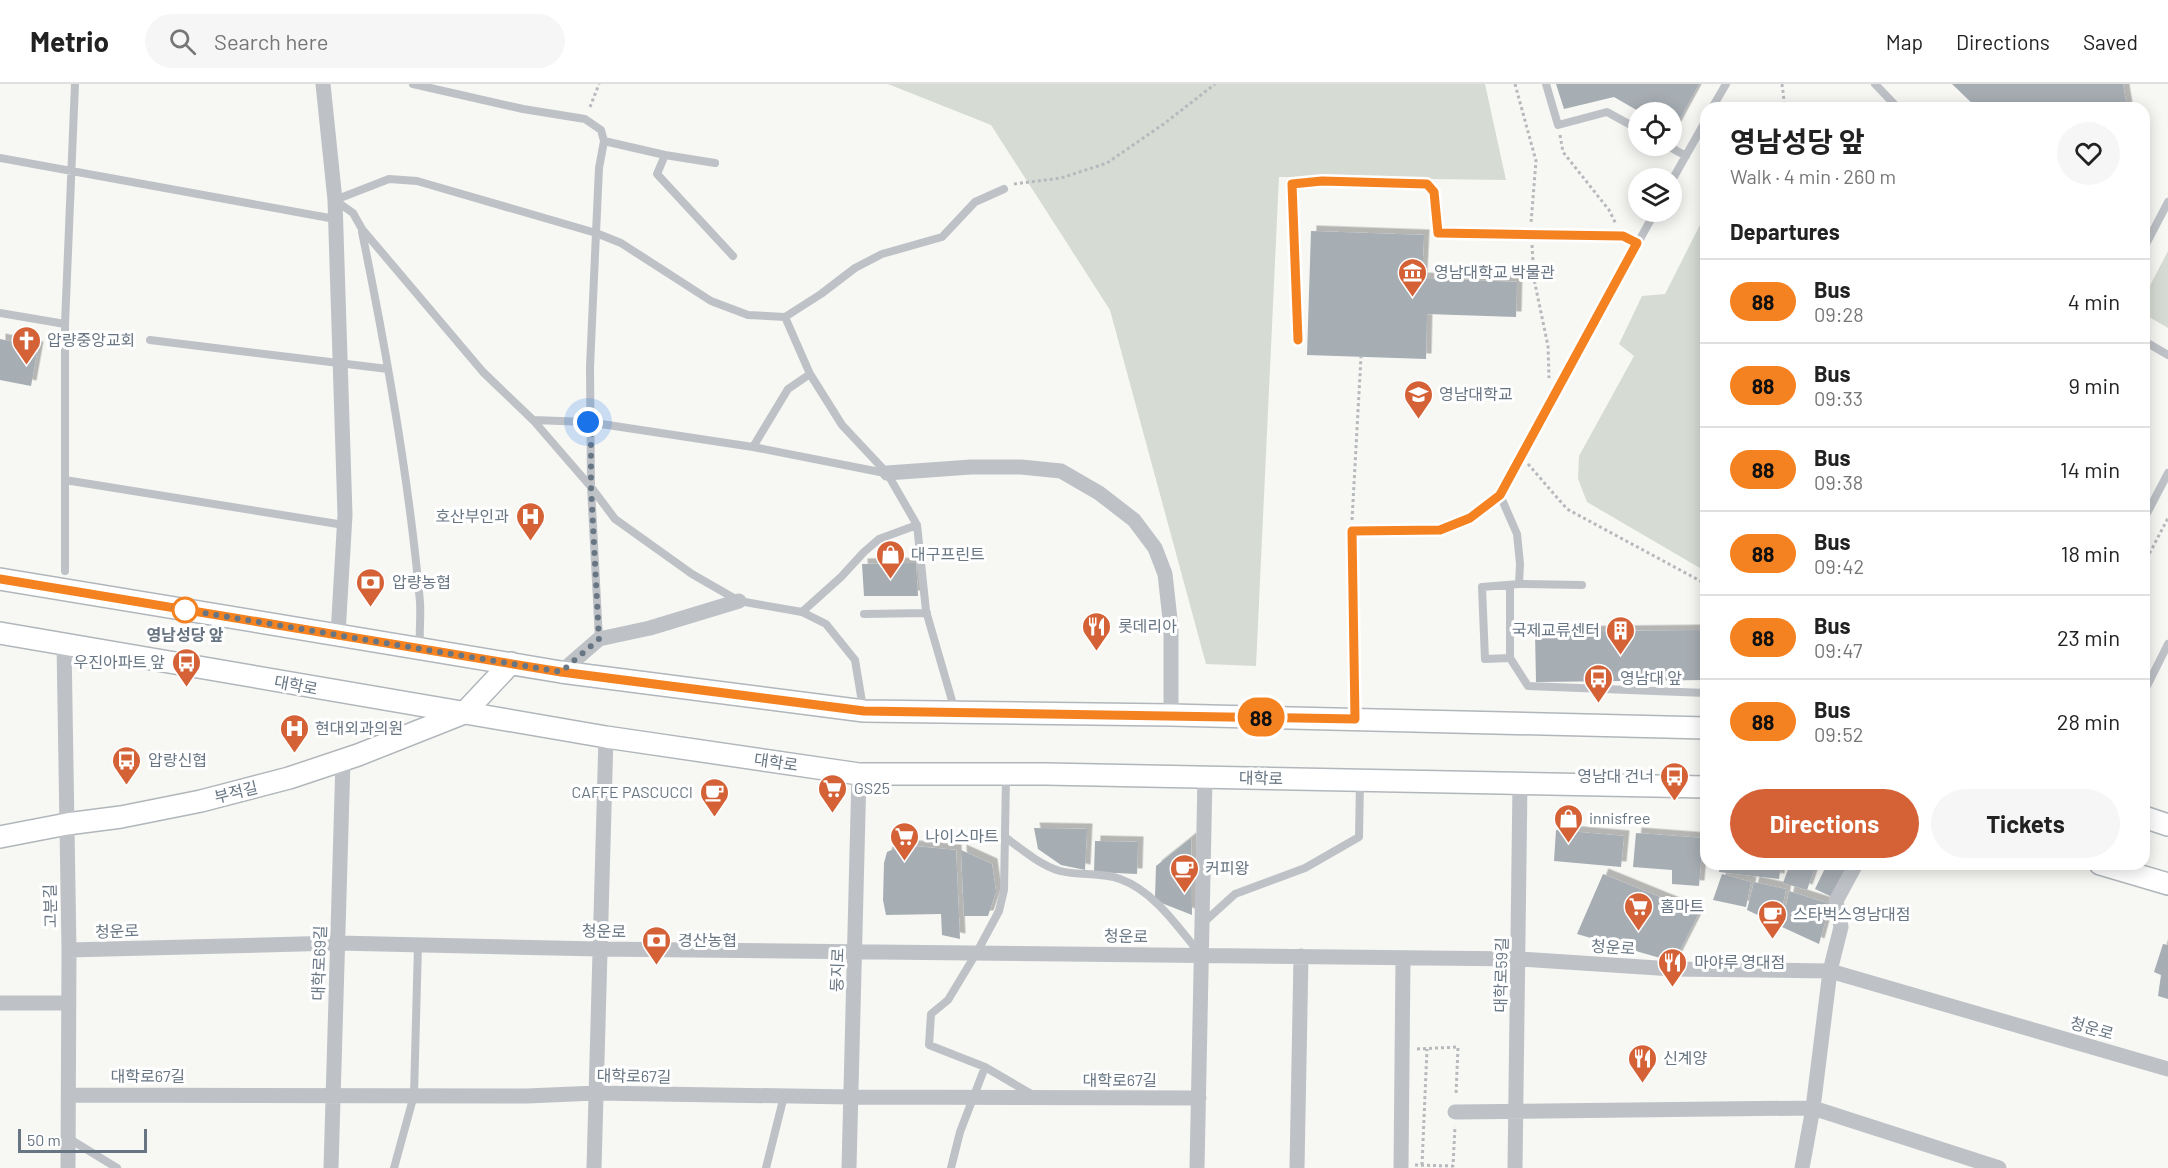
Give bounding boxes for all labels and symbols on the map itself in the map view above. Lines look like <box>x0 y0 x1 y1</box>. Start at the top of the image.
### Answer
museum icon: 영남대학교 박물관 <box>1397 256 1429 298</box>
place label: 영남대학교 박물관 <box>1434 262 1555 281</box>
church icon: 압량중앙교회 <box>10 324 42 366</box>
place label: 압량중앙교회 <box>47 330 135 349</box>
school or university icon: 영남대학교 <box>1402 378 1434 420</box>
place label: 영남대학교 <box>1439 384 1513 403</box>
your location <box>573 407 603 437</box>
hospital icon: 호산부인과 <box>514 500 546 542</box>
place label: 호산부인과 <box>435 506 509 525</box>
shop icon: 대구프린트 <box>874 538 906 580</box>
place label: 대구프린트 <box>911 544 985 563</box>
bank icon: 압량농협 <box>355 566 387 608</box>
place label: 압량농협 <box>392 572 451 591</box>
marker: 영남성당 앞 <box>172 597 198 623</box>
restaurant icon: 롯데리아 <box>1081 610 1113 652</box>
building icon: 국제교류센터 <box>1605 614 1637 656</box>
place label: 롯데리아 <box>1118 616 1177 635</box>
place label: 국제교류센터 <box>1512 620 1600 639</box>
place label: 영남성당 앞 <box>147 625 224 644</box>
bus stop icon: 우진아파트 앞 <box>170 646 202 688</box>
place label: 우진아파트 앞 <box>73 652 165 671</box>
bus stop icon: 영남대 앞 <box>1583 662 1615 704</box>
place label: 영남대 앞 <box>1620 668 1682 687</box>
street label: 대학로 <box>273 671 320 698</box>
line badge: 88 <box>1234 698 1288 736</box>
hospital icon: 현대외과의원 <box>278 712 310 754</box>
place label: 현대외과의원 <box>315 718 403 737</box>
bus stop icon: 압량신협 <box>111 744 143 786</box>
street label: 대학로 <box>753 749 800 774</box>
place label: 압량신협 <box>148 750 207 769</box>
bus stop icon: 영남대 건너 <box>1659 760 1691 802</box>
place label: 영남대 건너 <box>1577 766 1654 785</box>
street label: 대학로 <box>1239 768 1284 787</box>
supermarket icon: GS25 <box>817 772 849 814</box>
cafe icon: CAFFE PASCUCCI <box>698 776 730 818</box>
street label: 부적길 <box>212 777 260 806</box>
place label: GS25 <box>854 778 890 797</box>
place label: CAFFE PASCUCCI <box>572 782 693 801</box>
shop icon: innisfree <box>1552 802 1584 844</box>
place label: innisfree <box>1589 808 1651 827</box>
supermarket icon: 나이스마트 <box>888 820 920 862</box>
place label: 나이스마트 <box>925 826 999 845</box>
cafe icon: 커피왕 <box>1168 852 1200 894</box>
place label: 커피왕 <box>1205 858 1249 877</box>
street label: 고분길 <box>40 884 59 928</box>
supermarket icon: 홈마트 <box>1623 890 1655 932</box>
place label: 홈마트 <box>1660 896 1704 915</box>
cafe icon: 스타벅스영남대점 <box>1756 898 1788 940</box>
place label: 스타벅스영남대점 <box>1793 904 1911 923</box>
street label: 청운로 <box>95 920 140 941</box>
street label: 청운로 <box>582 921 627 940</box>
bank icon: 경산농협 <box>641 924 673 966</box>
street label: 대학로69길 <box>308 925 329 1001</box>
street label: 청운로 <box>1104 926 1149 945</box>
place label: 경산농협 <box>678 930 737 949</box>
street label: 청운로 <box>1590 935 1636 958</box>
street label: 대학로59길 <box>1490 937 1511 1013</box>
restaurant icon: 마야루 영대점 <box>1657 946 1689 988</box>
street label: 둥지로 <box>826 947 847 992</box>
place label: 마야루 영대점 <box>1694 952 1786 971</box>
street label: 청운로 <box>2068 1012 2116 1043</box>
restaurant icon: 신계양 <box>1626 1042 1658 1084</box>
place label: 신계양 <box>1663 1048 1707 1067</box>
street label: 대학로67길 <box>596 1065 672 1086</box>
street label: 대학로67길 <box>111 1066 185 1085</box>
street label: 대학로67길 <box>1083 1070 1157 1089</box>
scale bar <box>18 1126 147 1154</box>

